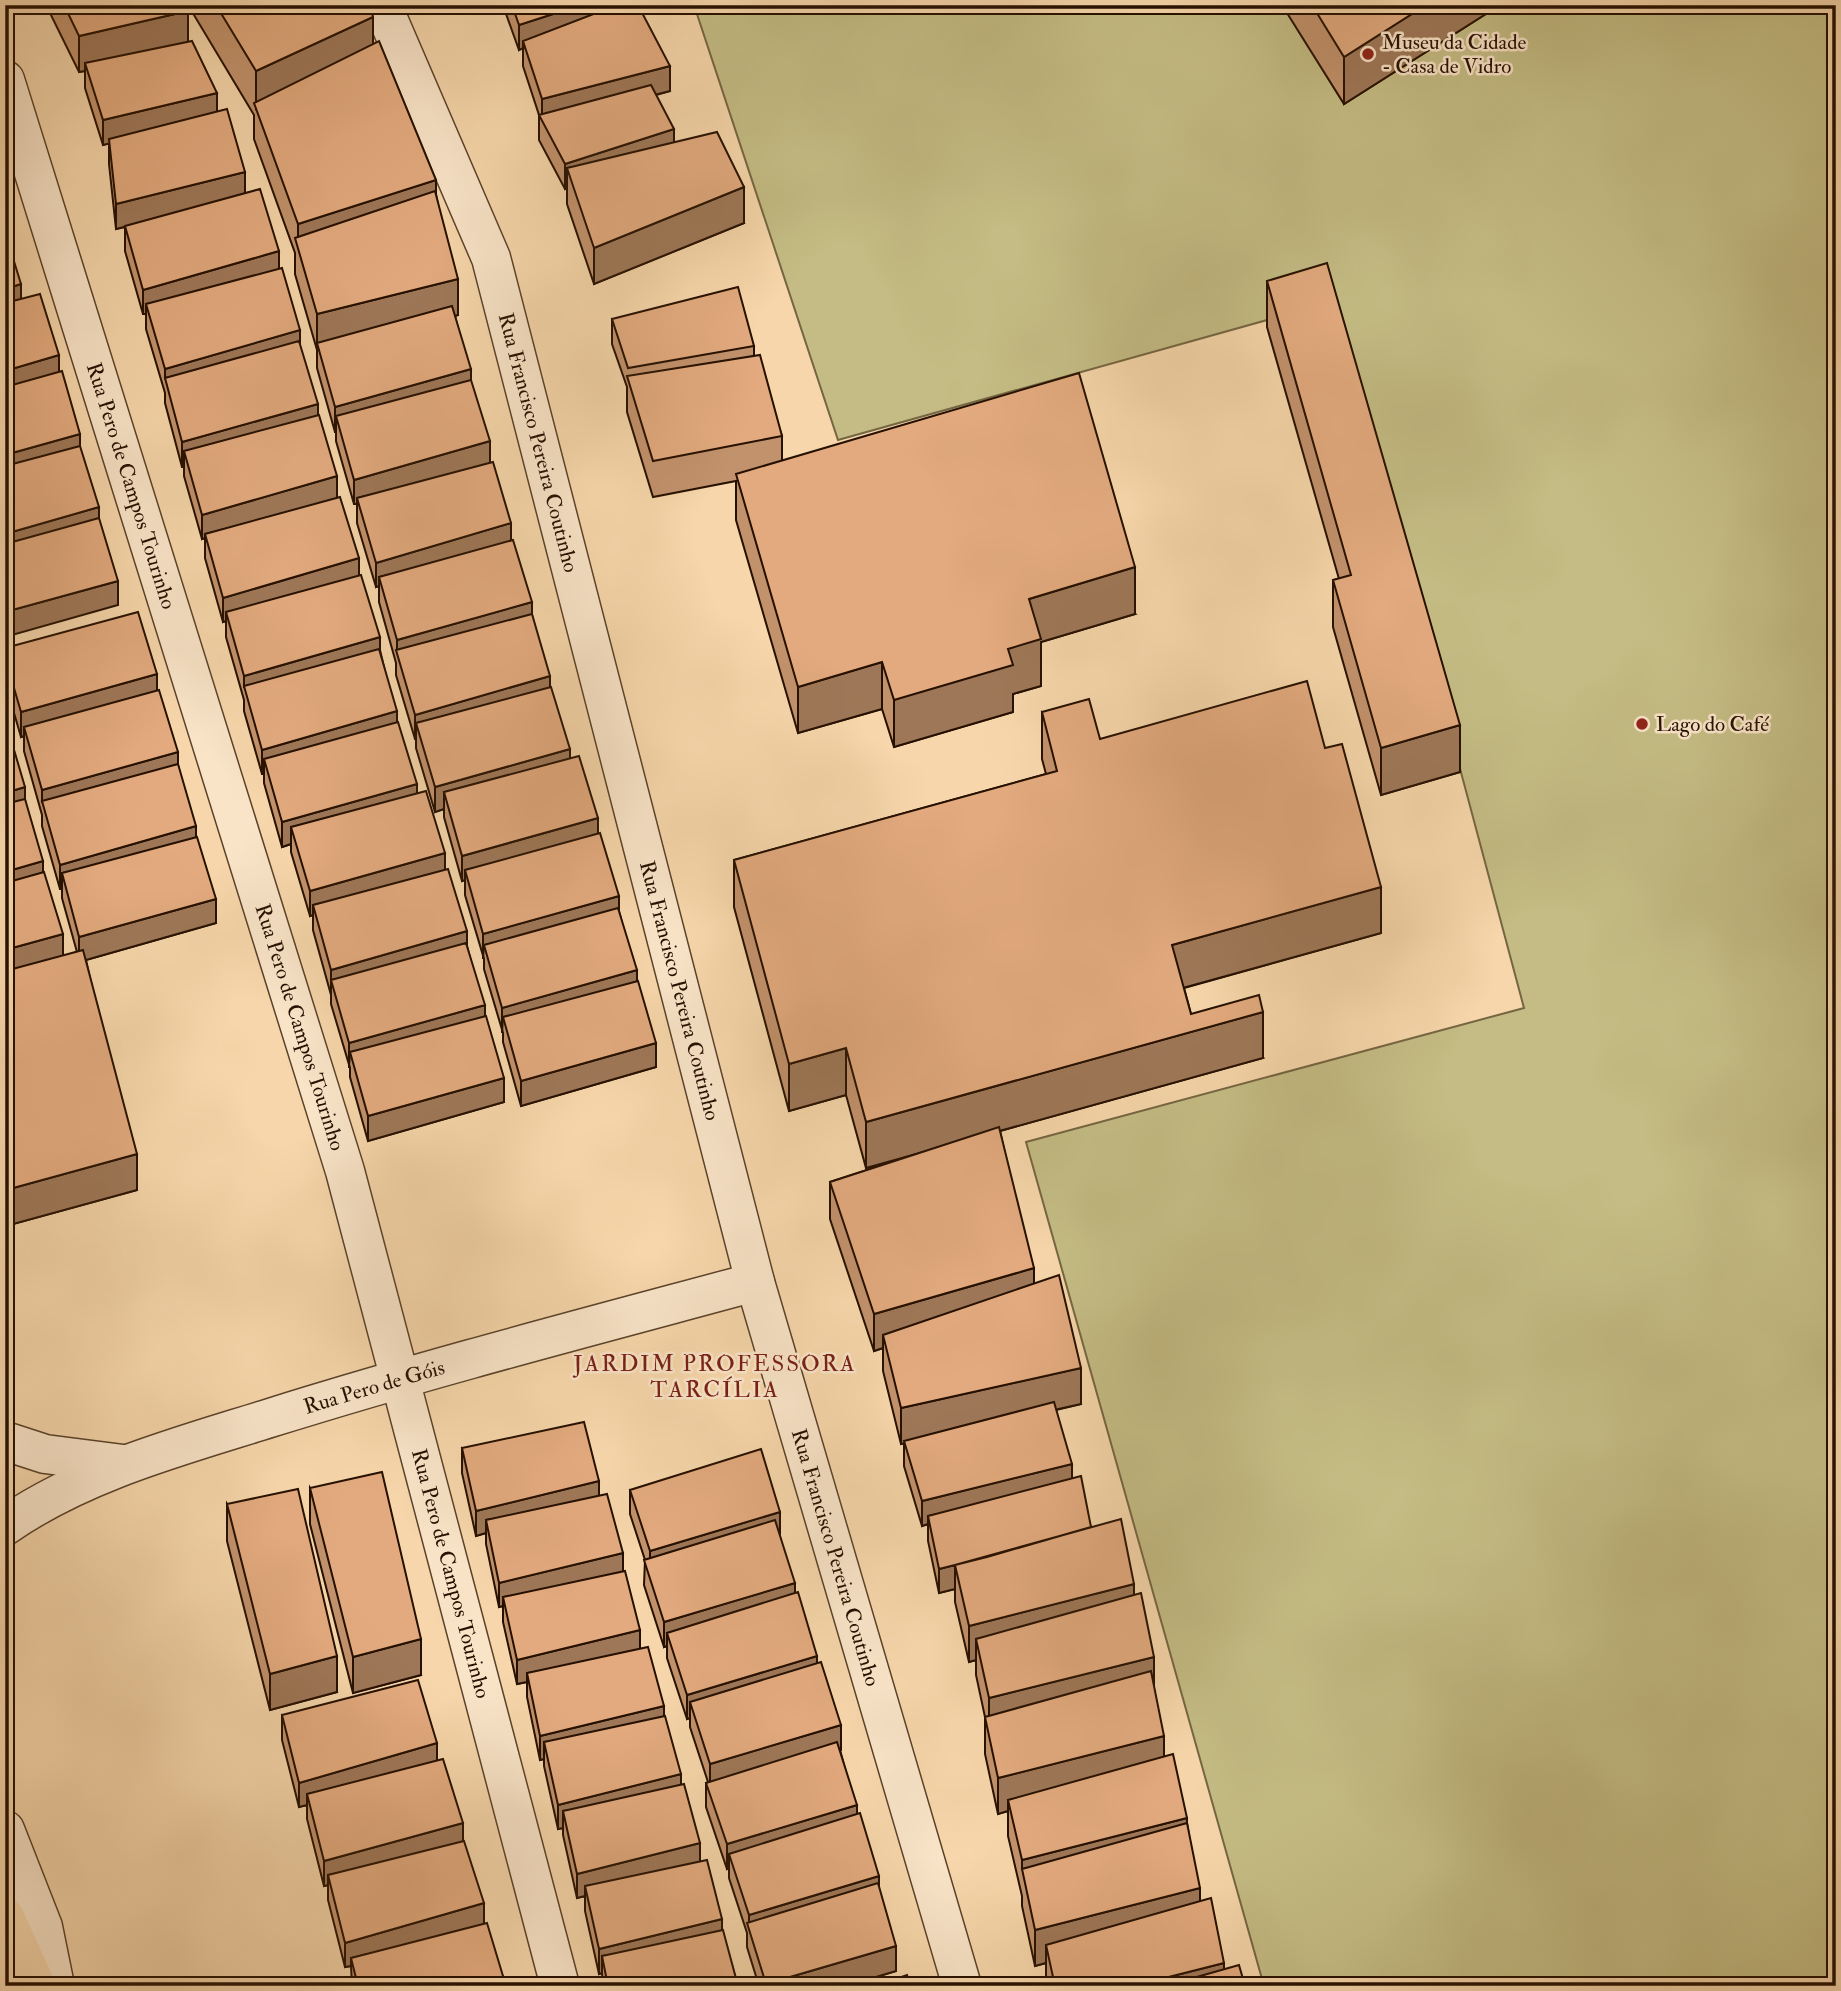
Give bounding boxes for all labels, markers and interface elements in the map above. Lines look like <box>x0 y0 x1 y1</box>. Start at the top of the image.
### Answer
place label: Museu da Cidade - Casa de Vidro <box>1382 29 1527 80</box>
marker: Museu da Cidade - Casa de Vidro <box>1360 46 1376 62</box>
street label: Rua Francisco Pereira Coutinho <box>492 310 584 575</box>
street label: Rua Pero de Campos Tourinho <box>80 359 182 613</box>
place label: Lago do Café <box>1656 711 1769 738</box>
marker: Lago do Café <box>1634 716 1650 732</box>
street label: Rua Francisco Pereira Coutinho <box>633 858 726 1123</box>
street label: Rua Pero de Campos Tourinho <box>249 901 351 1154</box>
district label: JARDIM PROFESSORA TARCÍLIA <box>572 1349 857 1404</box>
street label: Rua Pero de Góis <box>300 1354 448 1421</box>
street label: Rua Francisco Pereira Coutinho <box>785 1426 886 1689</box>
street label: Rua Pero de Campos Tourinho <box>405 1446 497 1701</box>

